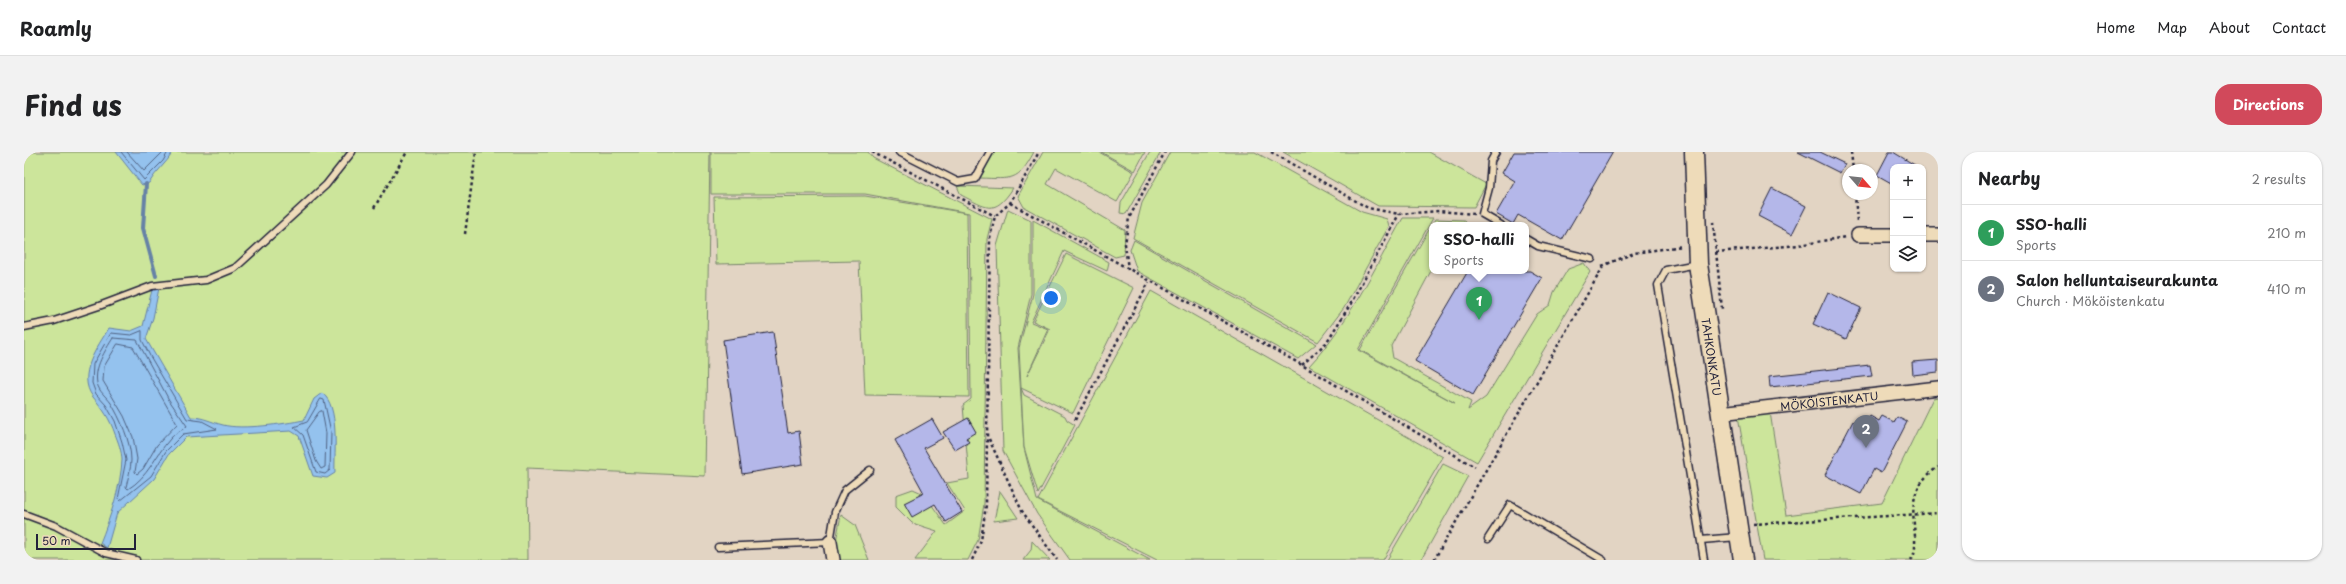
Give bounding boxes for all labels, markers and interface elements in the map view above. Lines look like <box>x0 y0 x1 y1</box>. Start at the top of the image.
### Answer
text: Roamly <box>20 14 92 42</box>
text: Home <box>2096 17 2135 38</box>
text: Map <box>2157 17 2187 38</box>
text: About <box>2209 17 2250 38</box>
text: Contact <box>2272 17 2326 38</box>
text: Find us <box>24 83 122 126</box>
button: Directions <box>2215 84 2322 125</box>
north arrow <box>1842 164 1878 200</box>
map controls <box>1890 164 1926 272</box>
button: + <box>1890 164 1926 200</box>
text: Nearby <box>1978 165 2040 191</box>
text: 2 results <box>2252 169 2306 188</box>
button: − <box>1890 200 1926 236</box>
text: SSO-halli <box>2016 212 2087 235</box>
popup <box>1429 222 1529 274</box>
text: 1 <box>1988 223 1994 242</box>
text: 210 m <box>2267 223 2306 242</box>
text: SSO-halli <box>1444 227 1514 250</box>
text: Sports <box>2016 235 2056 254</box>
button: layers <box>1890 236 1926 272</box>
text: Sports <box>1444 250 1484 269</box>
text: Salon helluntaiseurakunta <box>2016 268 2218 291</box>
text: 2 <box>1986 279 1996 298</box>
text: 410 m <box>2267 279 2306 298</box>
pin: 1 <box>1466 287 1492 320</box>
your location <box>1041 288 1061 308</box>
text: Church · Mököistenkatu <box>2016 291 2165 310</box>
street label: TAHKONKATU <box>1698 317 1726 397</box>
street label: MÖKÖISTENKATU <box>1779 386 1879 415</box>
pin: 2 <box>1853 415 1879 448</box>
scale bar <box>36 532 136 551</box>
text: 50 m <box>42 532 71 549</box>

